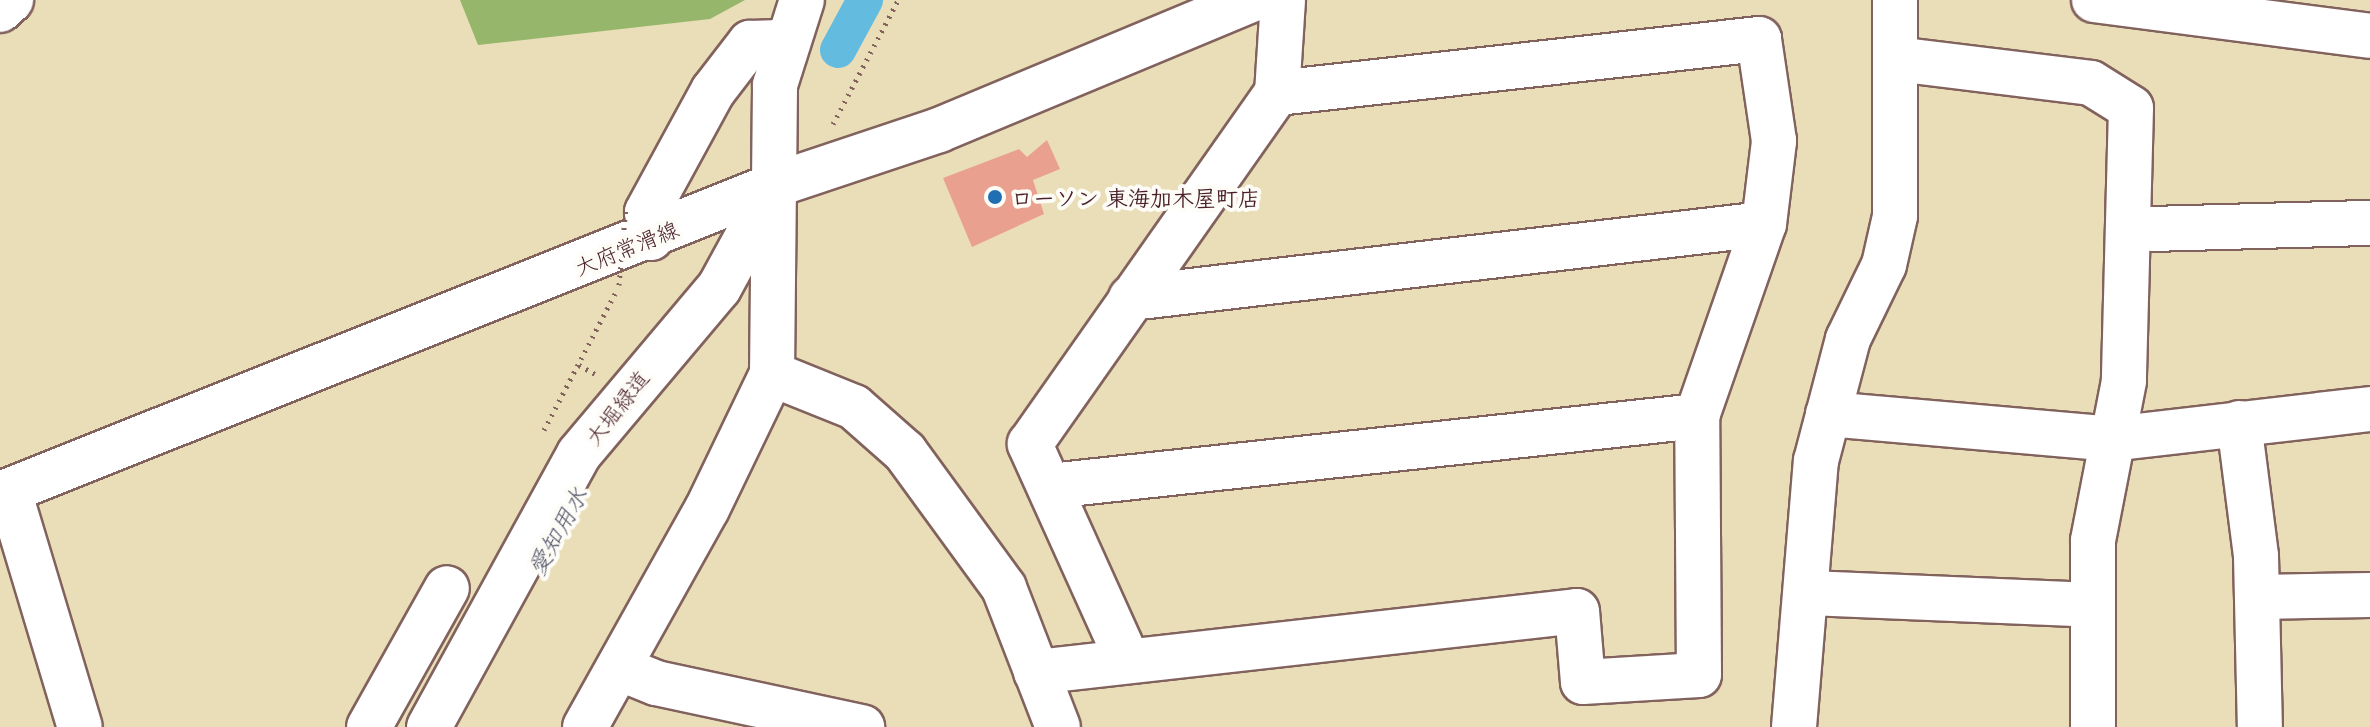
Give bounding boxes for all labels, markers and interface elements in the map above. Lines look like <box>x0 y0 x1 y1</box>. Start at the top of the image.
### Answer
place label: ローソン 東海加木屋町店 <box>1011 184 1260 210</box>
marker: ローソン 東海加木屋町店 <box>986 188 1004 206</box>
street label: 大府常滑線 <box>570 214 682 280</box>
street label: 大堀緑道 <box>579 364 653 450</box>
water label: 愛知用水 <box>521 482 593 580</box>

